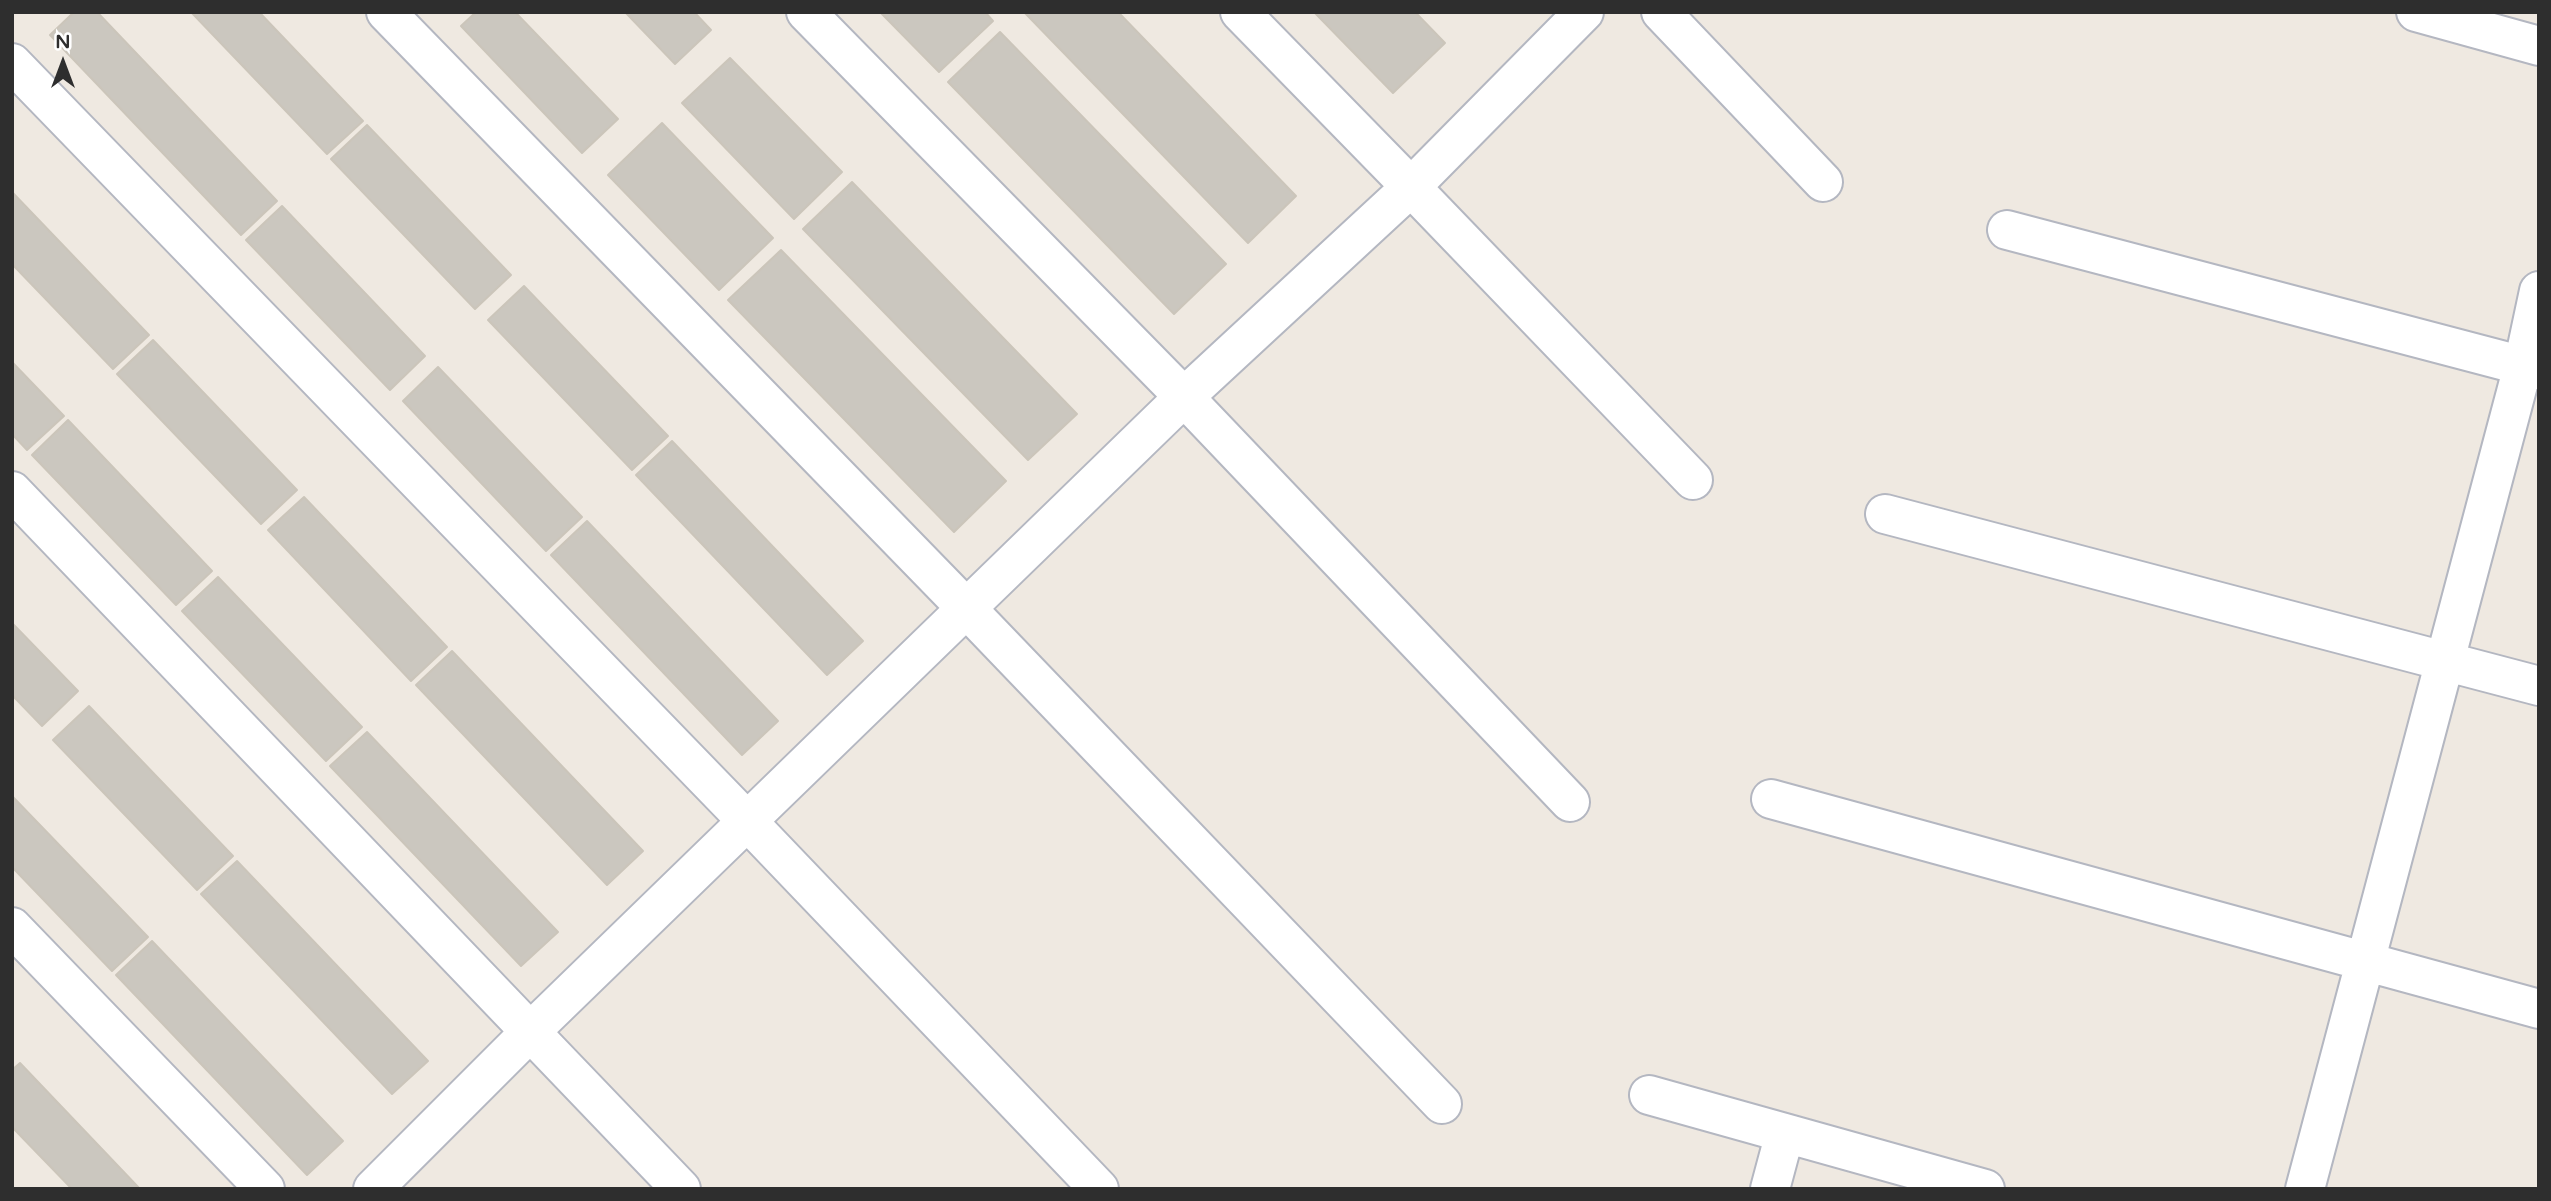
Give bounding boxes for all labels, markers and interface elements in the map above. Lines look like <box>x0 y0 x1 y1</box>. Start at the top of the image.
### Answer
north arrow <box>28 28 98 98</box>
text: N <box>55 31 71 53</box>

